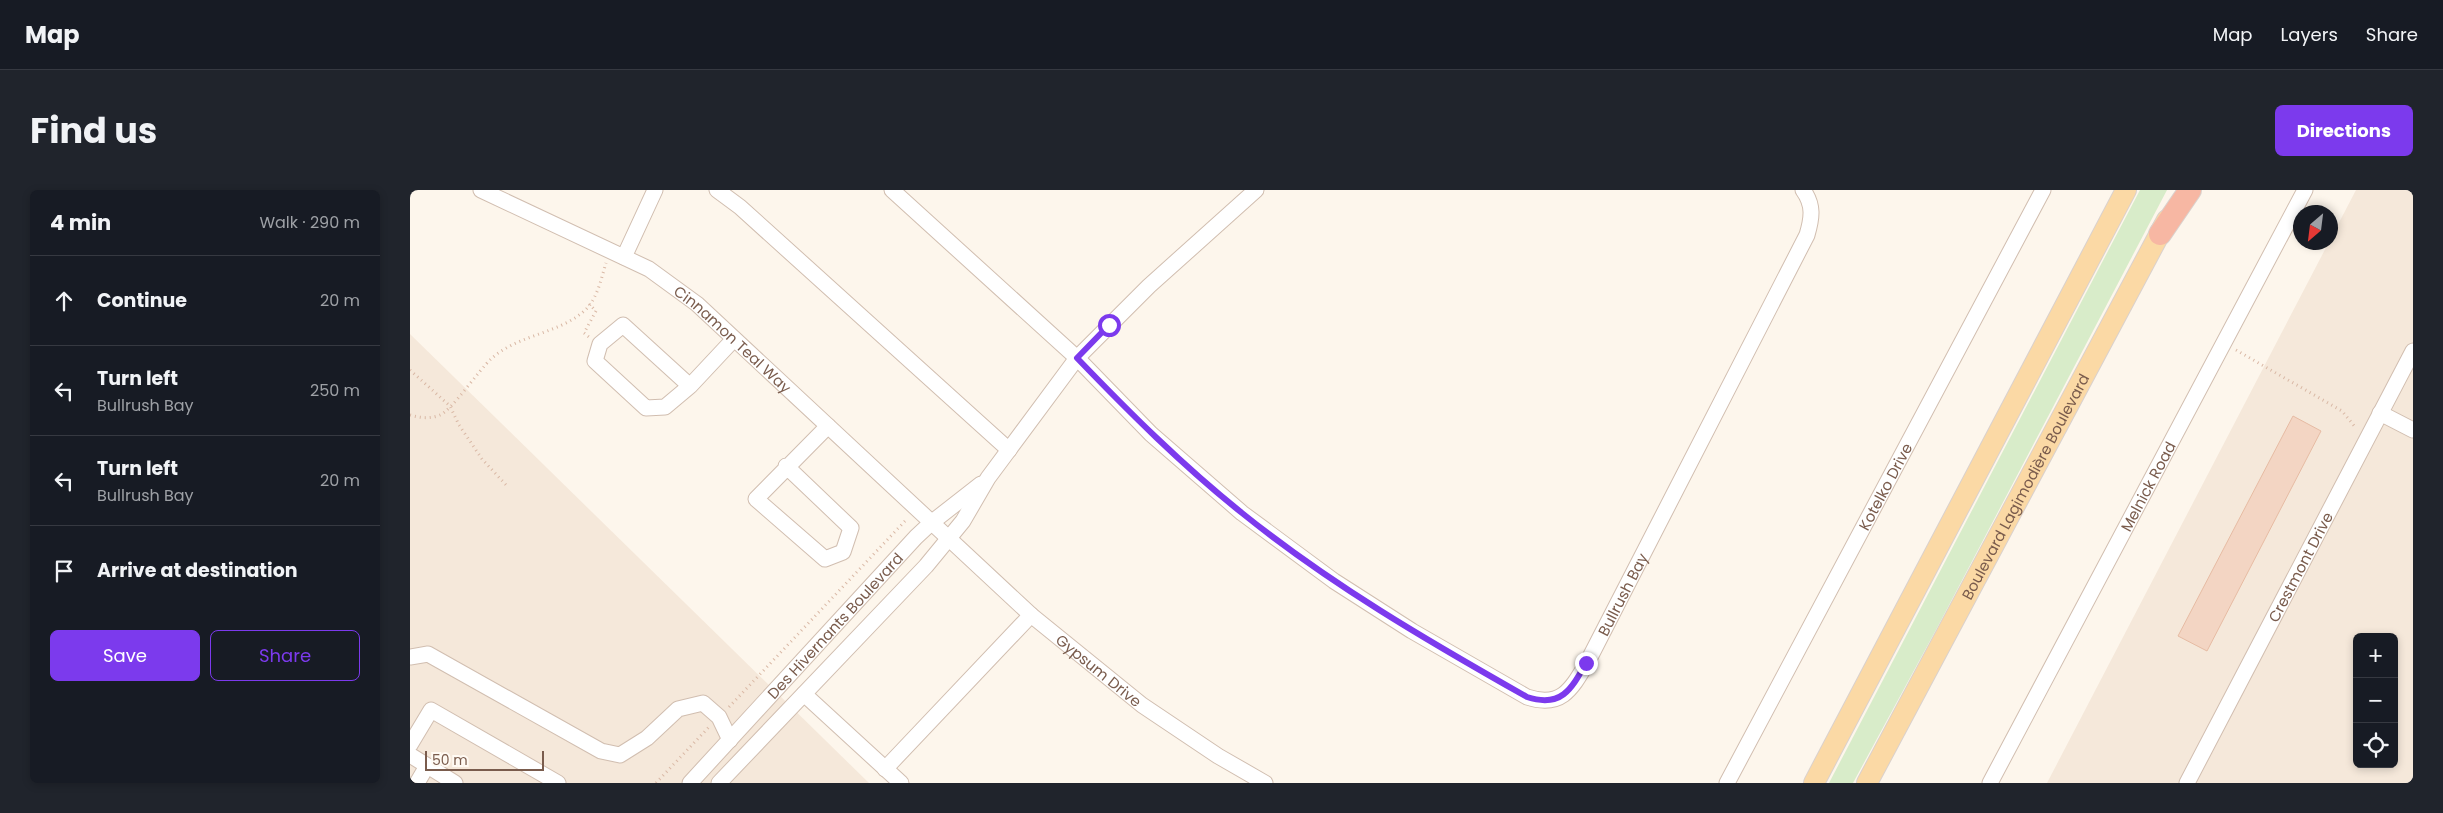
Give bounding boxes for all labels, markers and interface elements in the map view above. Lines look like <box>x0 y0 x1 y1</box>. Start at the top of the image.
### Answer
text: Map <box>25 18 80 51</box>
text: Map <box>2213 22 2253 47</box>
text: Layers <box>2281 22 2338 47</box>
text: Share <box>2366 22 2418 47</box>
button: Directions <box>2275 105 2413 156</box>
text: Find us <box>30 106 157 155</box>
north arrow <box>2293 205 2338 250</box>
text: 4 min <box>50 208 111 237</box>
text: Walk · 290 m <box>259 211 360 234</box>
street label: Cinnamon Teal Way <box>670 280 797 398</box>
icon: ahead <box>50 287 78 315</box>
text: Continue <box>97 287 187 314</box>
text: 20 m <box>320 289 360 312</box>
route start <box>1098 314 1121 337</box>
text: Turn left <box>97 365 178 392</box>
street label: Boulevard Lagimodière Boulevard <box>1956 370 2094 603</box>
icon: left <box>50 377 78 405</box>
text: 250 m <box>310 379 360 402</box>
text: Bullrush Bay <box>97 394 194 417</box>
street label: Melnick Road <box>2115 438 2180 535</box>
street label: Kotelko Drive <box>1853 439 1917 534</box>
text: Turn left <box>97 455 178 482</box>
icon: left <box>50 467 78 495</box>
text: 20 m <box>320 469 360 492</box>
text: Bullrush Bay <box>97 484 194 507</box>
street label: Crestmont Drive <box>2263 508 2338 626</box>
street label: Des Hivernants Boulevard <box>762 548 907 703</box>
street label: Bullrush Bay <box>1592 549 1653 639</box>
icon: arrive <box>50 557 78 585</box>
text: Arrive at destination <box>97 557 298 584</box>
street label: Gypsum Drive <box>1052 629 1146 711</box>
button: Save <box>50 630 200 681</box>
button: Share <box>210 630 360 681</box>
map controls <box>2353 633 2398 768</box>
button: + <box>2353 633 2398 678</box>
route end <box>1575 652 1598 675</box>
button: − <box>2353 678 2398 723</box>
button: locate <box>2353 723 2398 768</box>
scale bar <box>425 748 544 771</box>
text: 50 m <box>432 750 468 770</box>

